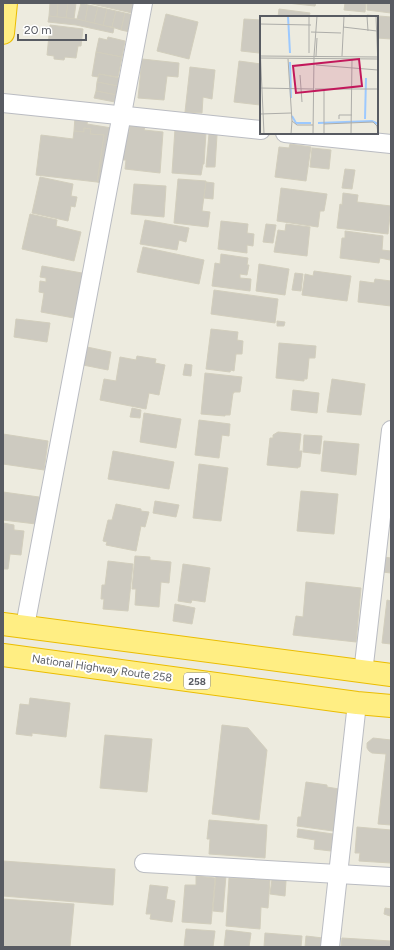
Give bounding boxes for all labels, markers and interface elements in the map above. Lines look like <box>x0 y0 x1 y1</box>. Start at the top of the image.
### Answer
scale bar <box>18 16 86 42</box>
inset map <box>260 16 378 134</box>
text: 20 m <box>24 23 52 37</box>
street label: National Highway Route 258 <box>31 652 173 685</box>
road number: 258 <box>184 673 210 689</box>

